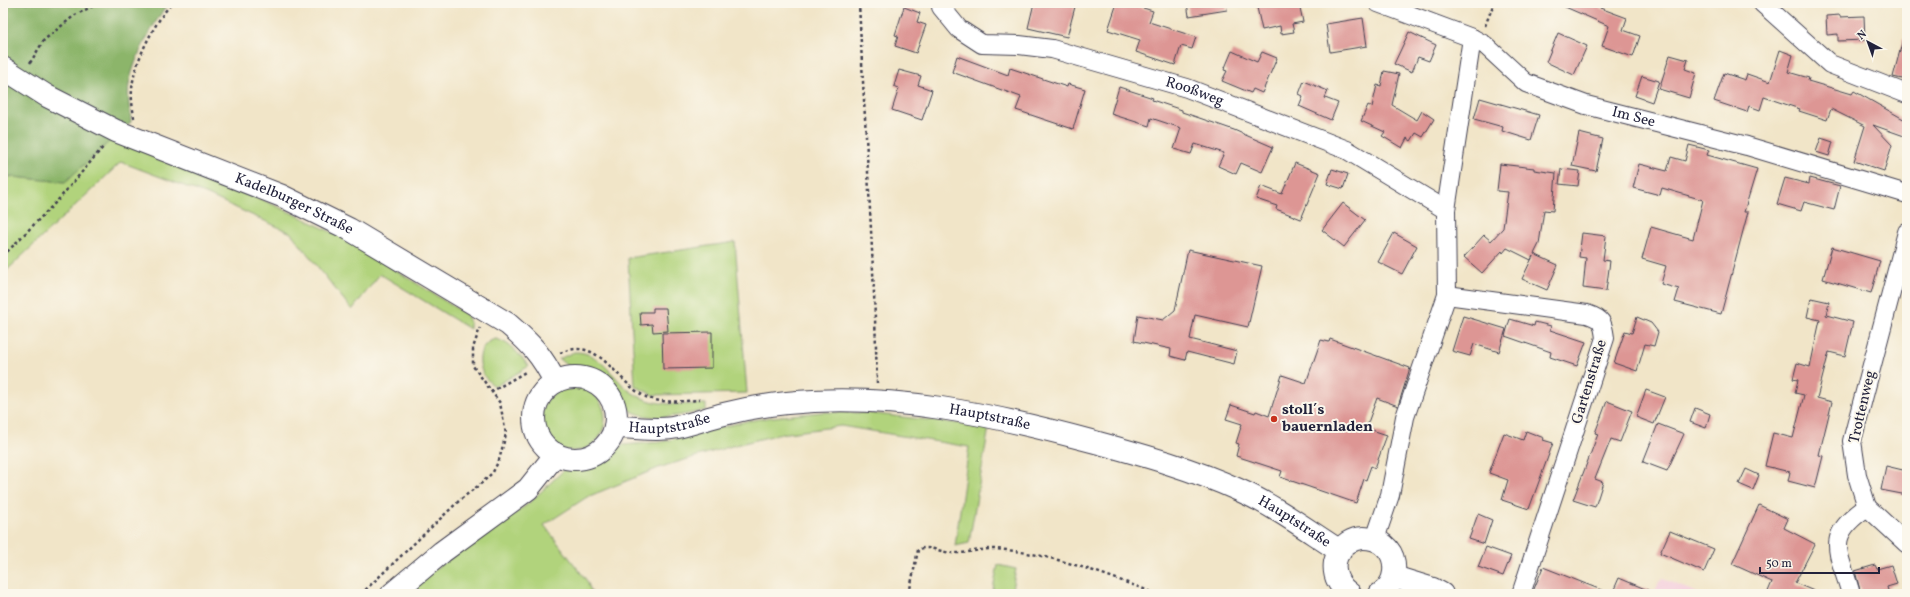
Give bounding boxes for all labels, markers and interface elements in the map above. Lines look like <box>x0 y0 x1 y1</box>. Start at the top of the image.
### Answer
north arrow <box>1848 22 1888 62</box>
text: N <box>1854 27 1870 44</box>
street label: Rooßweg <box>1163 72 1227 112</box>
street label: Im See <box>1610 102 1658 133</box>
street label: Kadelburger Straße <box>232 168 358 240</box>
street label: Gartenstraße <box>1567 337 1613 427</box>
street label: Trottenweg <box>1844 368 1882 446</box>
street label: Hauptstraße <box>947 399 1033 436</box>
place label: stoll´s bauernladen <box>1282 400 1373 438</box>
street label: Hauptstraße <box>628 408 713 440</box>
marker: stoll´s bauernladen <box>1269 414 1279 424</box>
street label: Hauptstraße <box>1254 491 1335 553</box>
scale bar <box>1760 549 1879 575</box>
text: 50 m <box>1766 556 1792 572</box>

